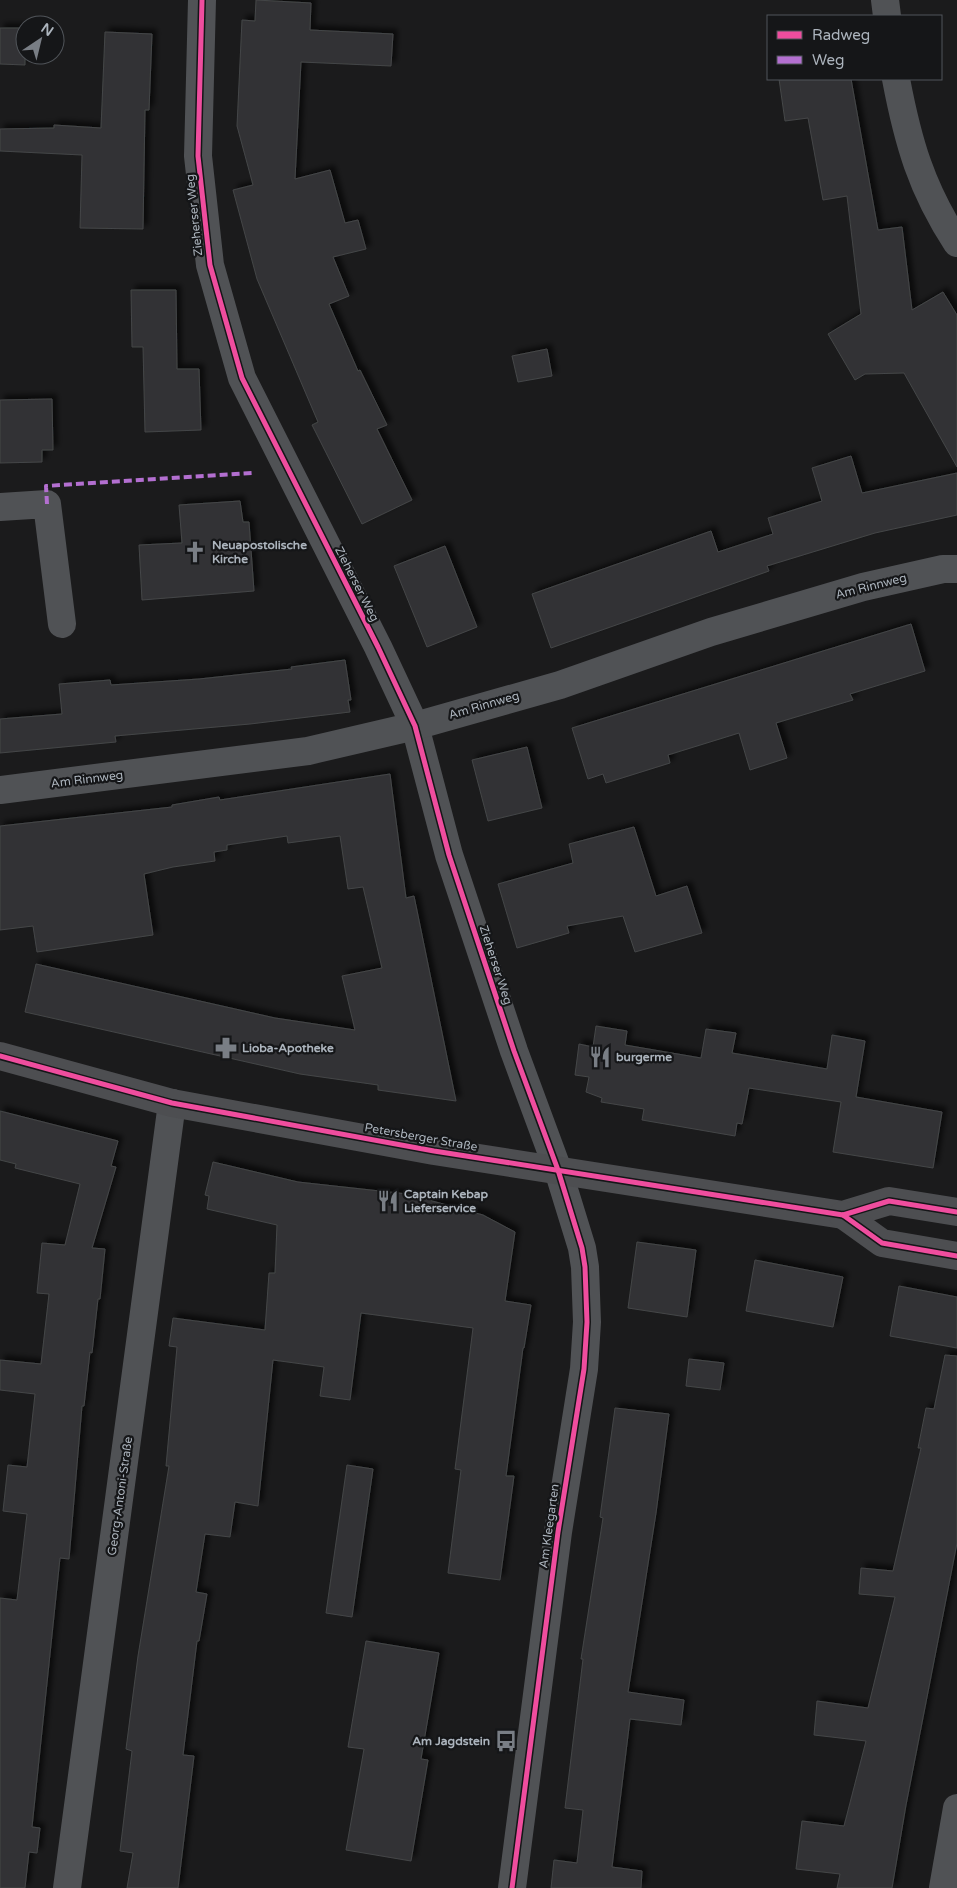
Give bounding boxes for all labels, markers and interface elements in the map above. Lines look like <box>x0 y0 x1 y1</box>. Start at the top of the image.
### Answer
north arrow <box>15 15 65 65</box>
legend <box>767 15 942 80</box>
text: N <box>38 20 57 40</box>
text: Radweg <box>812 26 870 44</box>
text: Weg <box>812 51 844 69</box>
street label: Zieherser Weg <box>183 173 205 257</box>
place label: Neuapostolische Kirche <box>212 538 307 566</box>
church icon: Neuapostolische Kirche <box>182 539 208 565</box>
street label: Zieherser Weg <box>332 544 382 624</box>
street label: Am Rinnweg <box>834 570 908 602</box>
street label: Am Rinnweg <box>447 688 521 722</box>
street label: Am Rinnweg <box>50 768 124 790</box>
street label: Zieherser Weg <box>477 924 515 1006</box>
pharmacy icon: Lioba-Apotheke <box>213 1035 239 1061</box>
place label: Lioba-Apotheke <box>242 1041 334 1056</box>
restaurant icon: burgerme <box>587 1044 613 1070</box>
place label: burgerme <box>616 1050 672 1065</box>
street label: Petersberger Straße <box>363 1120 479 1154</box>
place label: Captain Kebap Lieferservice <box>404 1187 489 1215</box>
restaurant icon: Captain Kebap Lieferservice <box>375 1188 401 1214</box>
street label: Georg-Antoni-Straße <box>105 1435 135 1556</box>
street label: Am Kleegarten <box>536 1483 562 1569</box>
bus stop icon: Am Jagdstein <box>493 1728 519 1754</box>
place label: Am Jagdstein <box>412 1734 490 1749</box>

